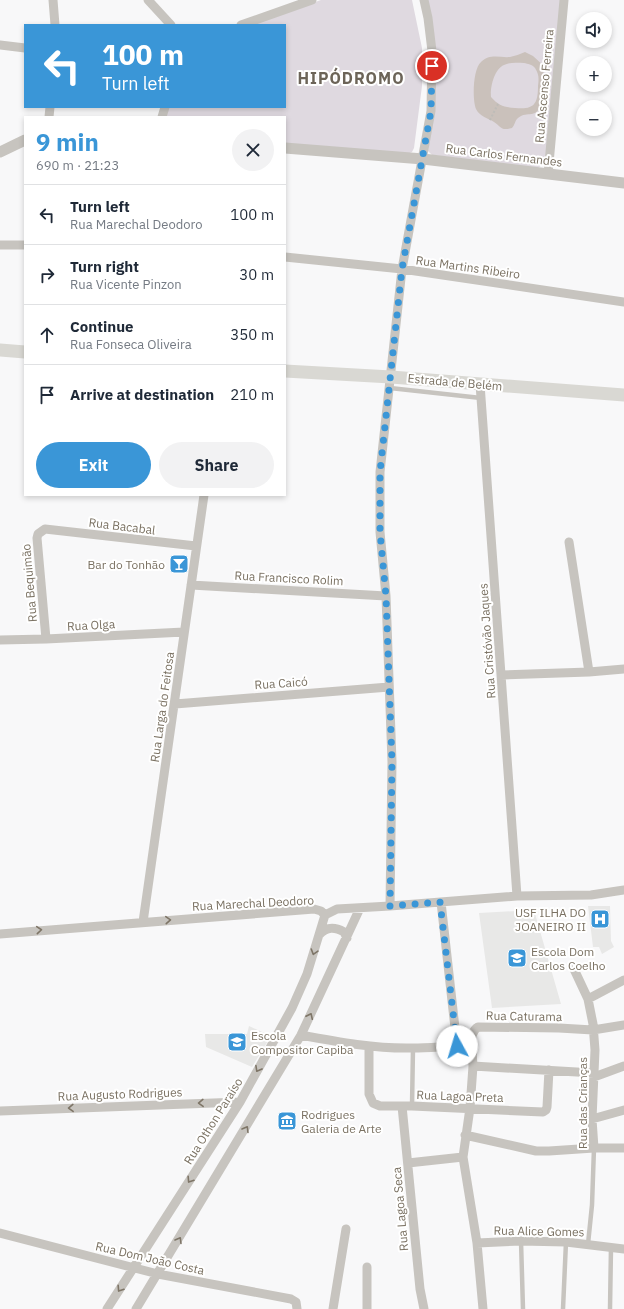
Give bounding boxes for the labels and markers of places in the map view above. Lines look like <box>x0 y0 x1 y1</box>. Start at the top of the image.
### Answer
pin <box>415 49 449 83</box>
bar icon: Bar do Tonhão <box>168 553 190 575</box>
place label: Bar do Tonhão <box>87 557 165 572</box>
place label: USF ILHA DO JOANEIRO II <box>515 905 586 934</box>
hospital icon: USF ILHA DO JOANEIRO II <box>589 908 611 930</box>
place label: Escola Dom Carlos Coelho <box>531 944 606 973</box>
school or university icon: Escola Dom Carlos Coelho <box>506 947 528 969</box>
place label: Escola Compositor Capiba <box>251 1028 354 1057</box>
school or university icon: Escola Compositor Capiba <box>226 1031 248 1053</box>
place label: Rodrigues Galeria de Arte <box>301 1107 382 1136</box>
museum icon: Rodrigues Galeria de Arte <box>276 1110 298 1132</box>

